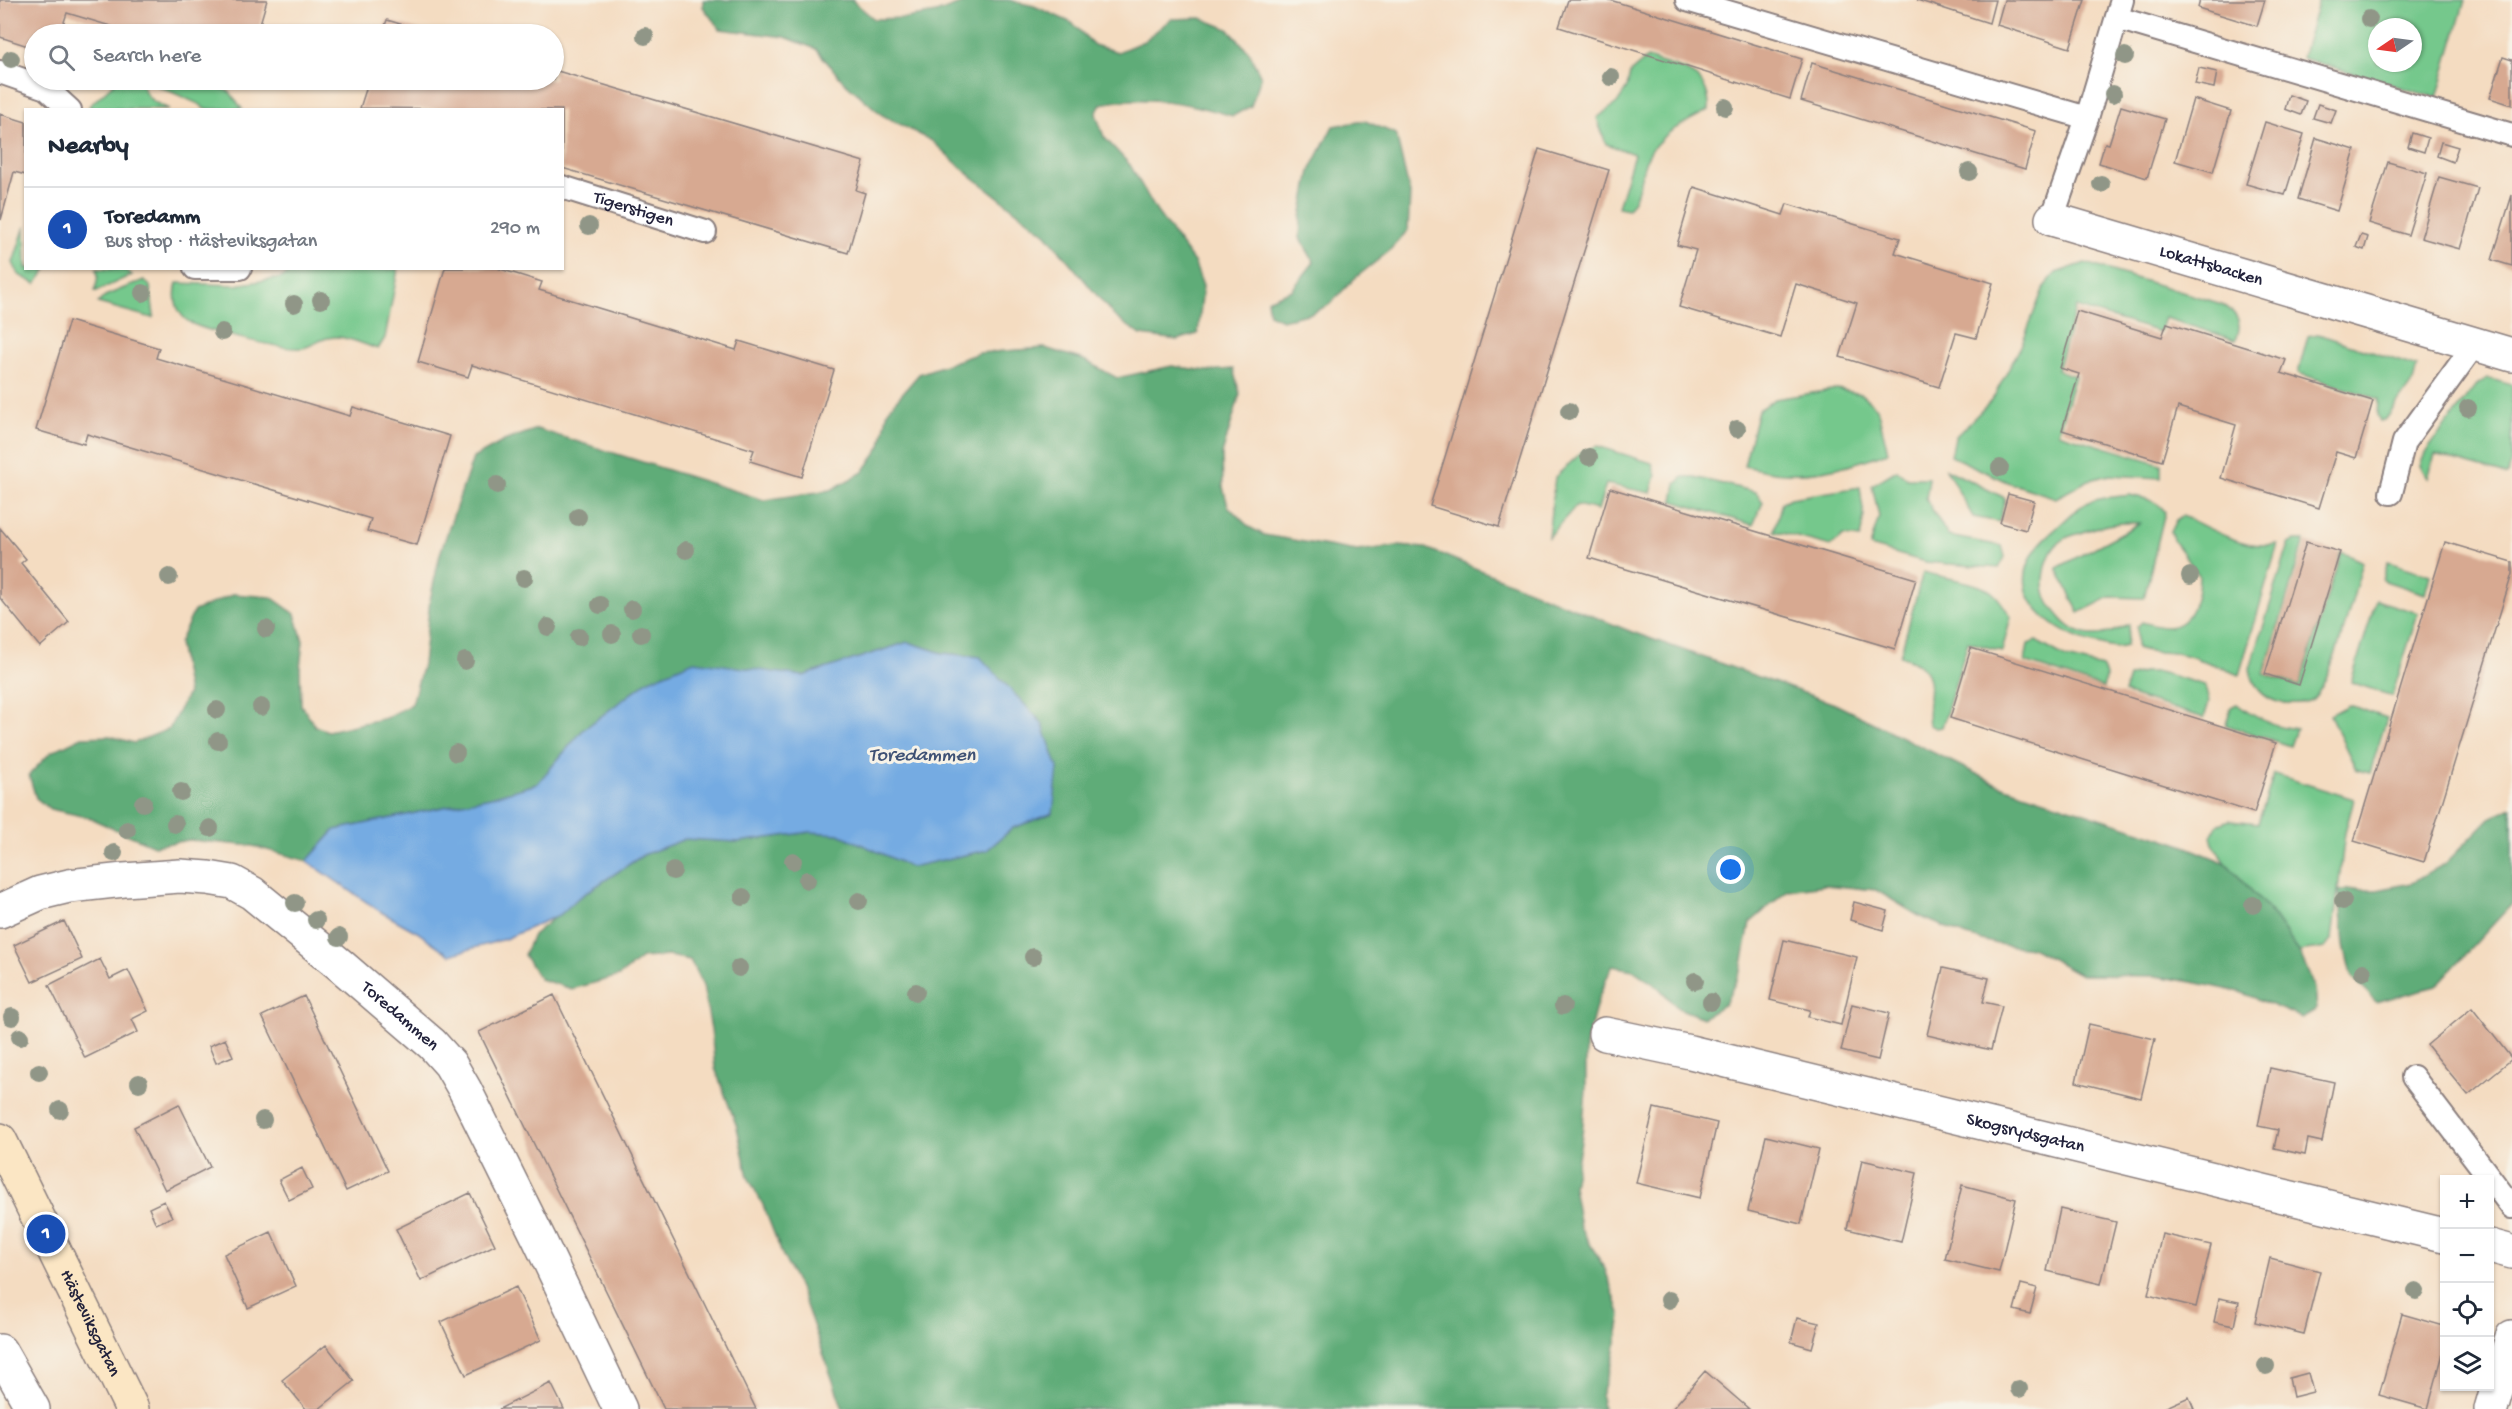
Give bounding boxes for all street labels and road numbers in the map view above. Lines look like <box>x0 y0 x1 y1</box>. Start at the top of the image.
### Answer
street label: Tigerstigen <box>590 187 677 232</box>
street label: Lokattsbacken <box>2157 241 2266 291</box>
street label: Toredammen <box>356 976 444 1056</box>
street label: Skogsrydsgatan <box>1964 1109 2087 1158</box>
street label: Hästeviksgatan <box>55 1266 125 1380</box>

